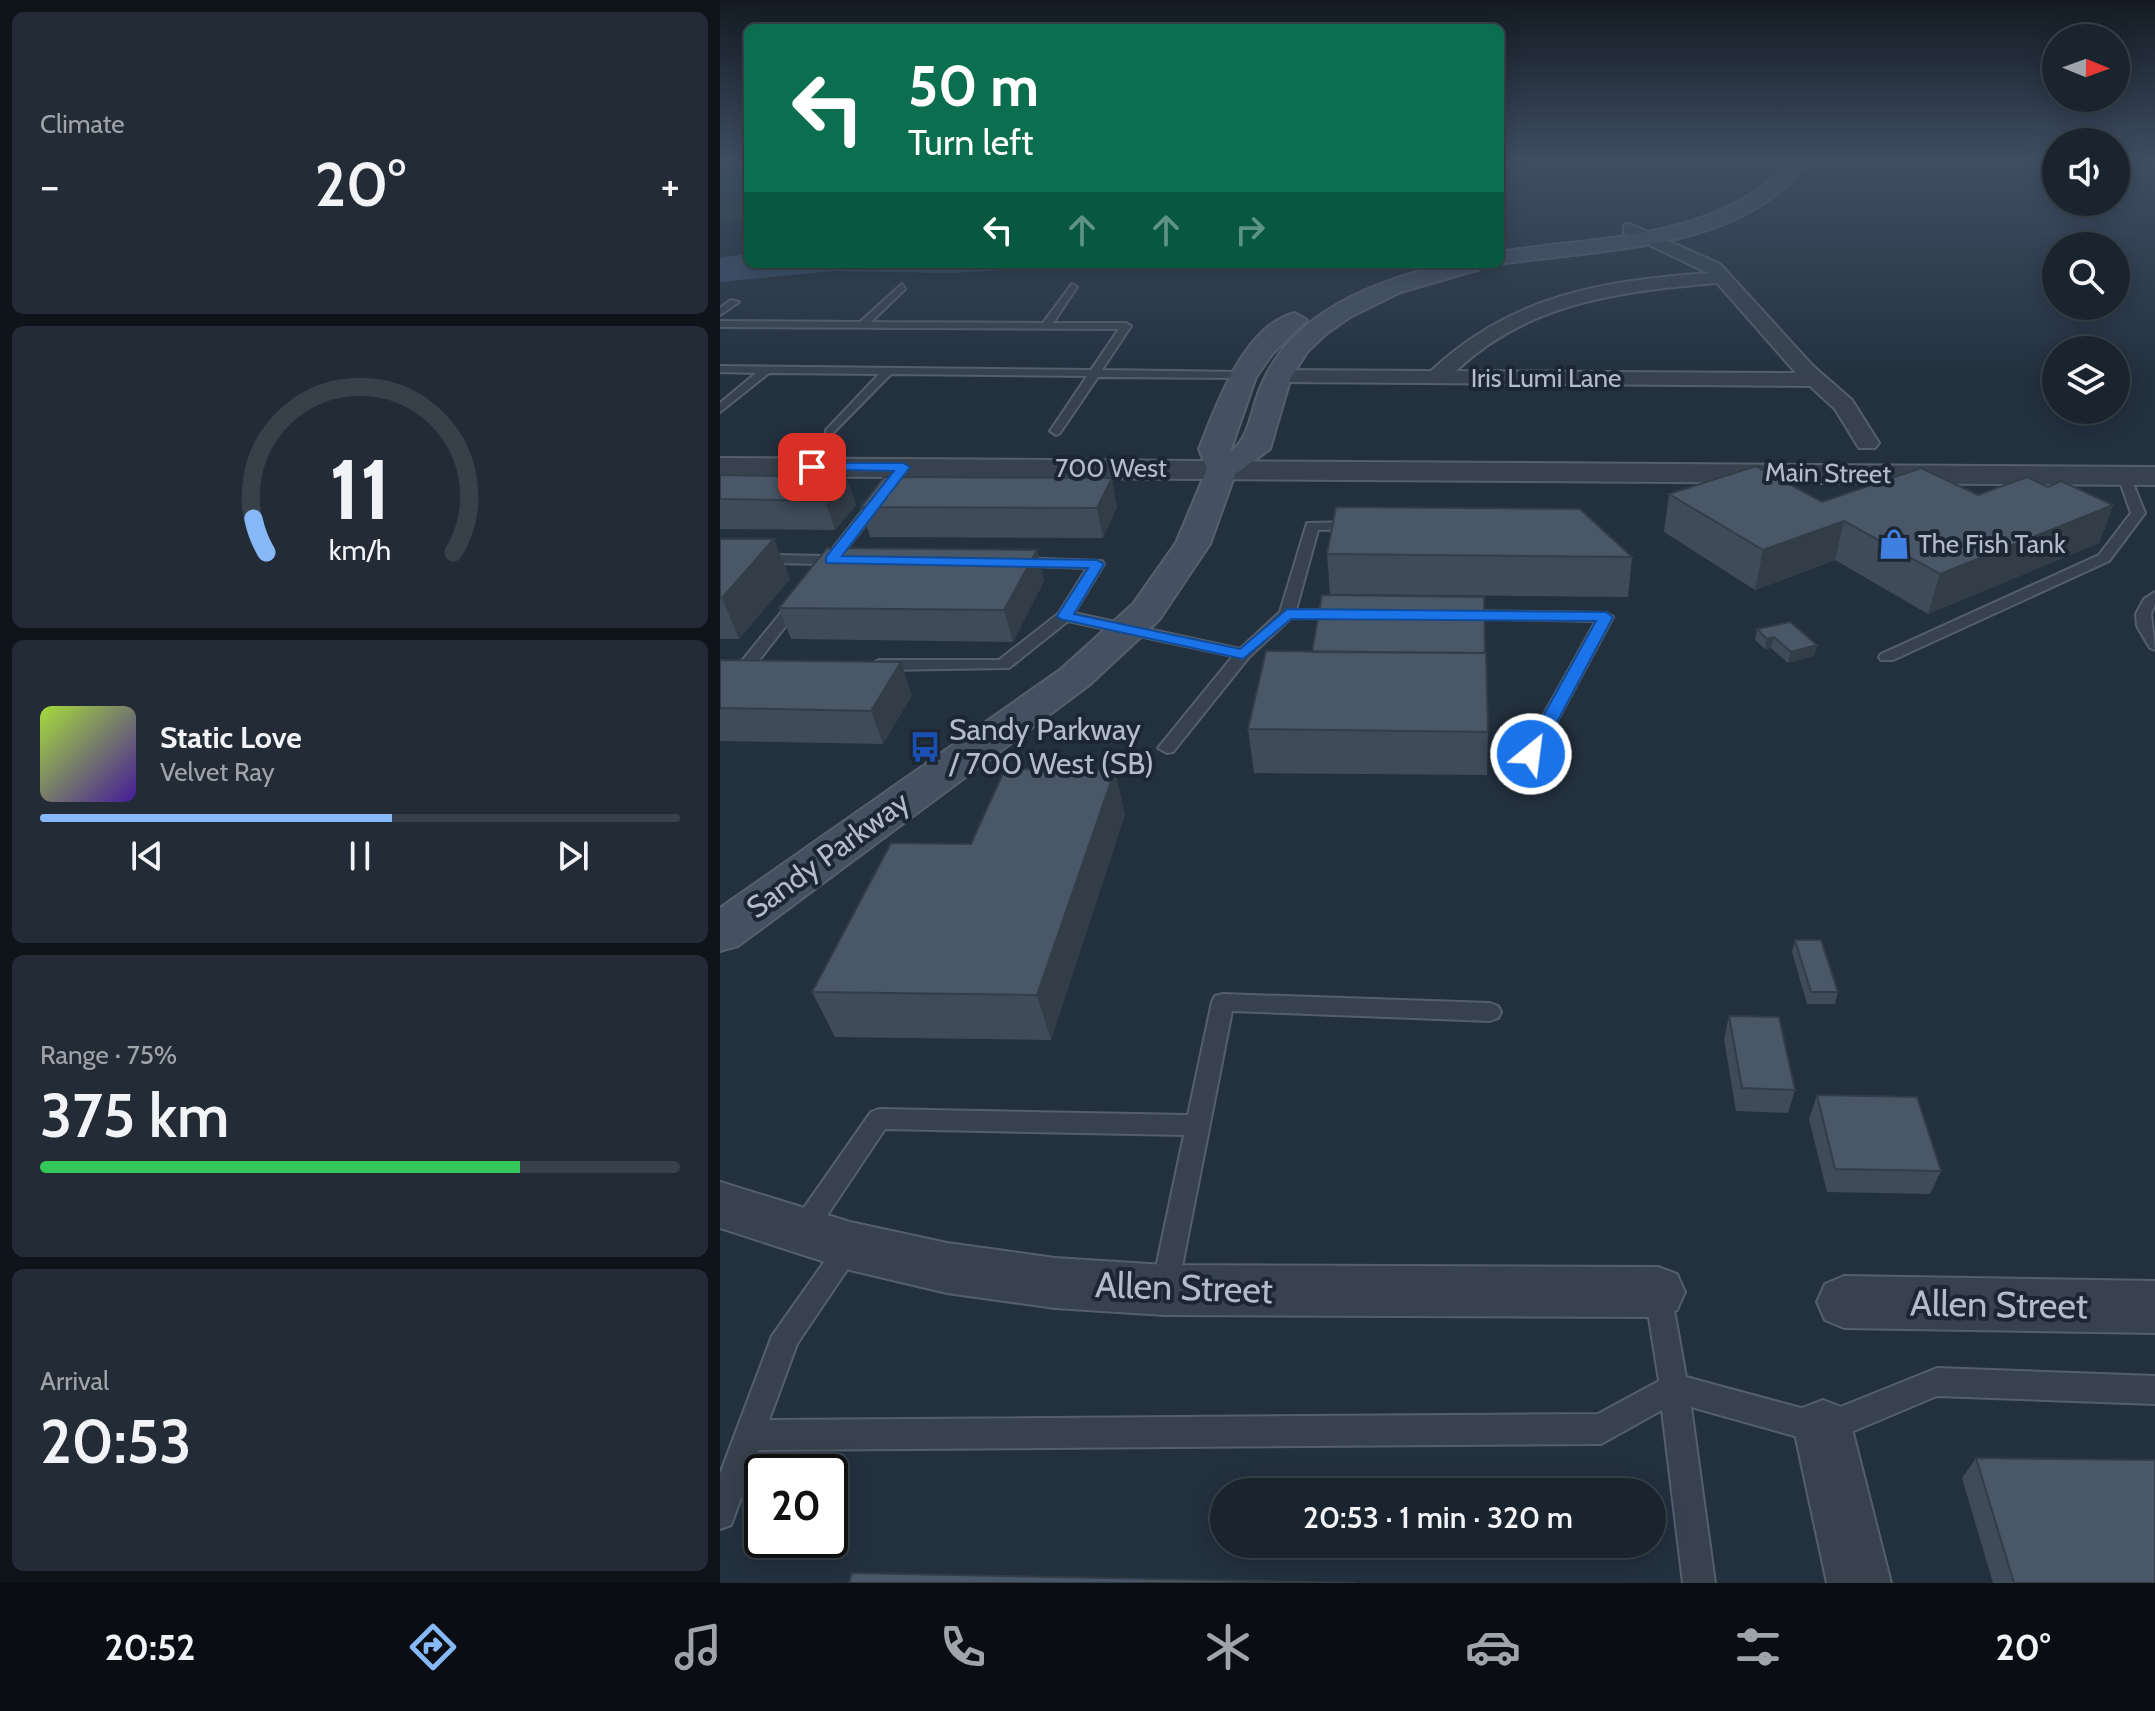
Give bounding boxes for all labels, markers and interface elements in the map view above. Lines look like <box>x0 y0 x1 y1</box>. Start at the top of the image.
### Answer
north arrow <box>2042 24 2130 112</box>
map controls <box>2042 24 2130 424</box>
text: 50 m <box>908 52 1039 120</box>
icon: left <box>776 56 880 160</box>
text: Climate <box>40 108 125 140</box>
text: Turn left <box>908 120 1033 164</box>
button: sound <box>2042 128 2130 216</box>
text: 20° <box>314 148 406 221</box>
text: − <box>40 159 59 212</box>
text: + <box>661 159 680 212</box>
icon: left <box>976 208 1020 252</box>
icon: ahead <box>1060 208 1104 252</box>
icon: ahead <box>1144 208 1188 252</box>
icon: right <box>1228 208 1272 252</box>
button: search <box>2042 232 2130 320</box>
button: layers <box>2042 336 2130 424</box>
street label: Iris Lumi Lane <box>1471 362 1621 394</box>
pin <box>778 433 846 501</box>
text: 11 <box>329 439 391 540</box>
icon: arrive <box>790 445 834 489</box>
street label: 700 West <box>1055 452 1167 484</box>
street label: Main Street <box>1765 456 1892 490</box>
shop icon: The Fish Tank <box>1877 527 1911 561</box>
place label: The Fish Tank <box>1918 528 2066 560</box>
text: km/h <box>329 532 391 567</box>
place label: Sandy Parkway / 700 West (SB) <box>948 711 1154 782</box>
position arrow <box>1489 712 1573 796</box>
text: Static Love <box>160 719 302 756</box>
bus stop icon: Sandy Parkway / 700 West (SB) <box>908 730 942 764</box>
text: Velvet Ray <box>160 756 275 788</box>
street label: Sandy Parkway <box>739 783 916 926</box>
icon: previous <box>125 834 169 878</box>
icon: pause <box>338 834 382 878</box>
icon: next <box>551 834 595 878</box>
text: Range · 75% <box>40 1039 177 1071</box>
text: 375 km <box>40 1079 229 1152</box>
street label: Allen Street <box>1094 1262 1274 1312</box>
street label: Allen Street <box>1910 1280 2088 1328</box>
text: Arrival <box>40 1365 109 1397</box>
text: 20:53 <box>40 1405 192 1478</box>
speed limit sign: 20 <box>744 1454 848 1558</box>
text: 20:53 · 1 min · 320 m <box>1303 1499 1573 1536</box>
icon: directions <box>405 1619 461 1675</box>
icon: music <box>670 1619 726 1675</box>
icon: phone <box>935 1619 991 1675</box>
icon: climate <box>1200 1619 1256 1675</box>
icon: car <box>1465 1619 1521 1675</box>
icon: filters <box>1730 1619 1786 1675</box>
text: 20:52 <box>105 1625 195 1669</box>
text: 20° <box>1996 1625 2050 1669</box>

